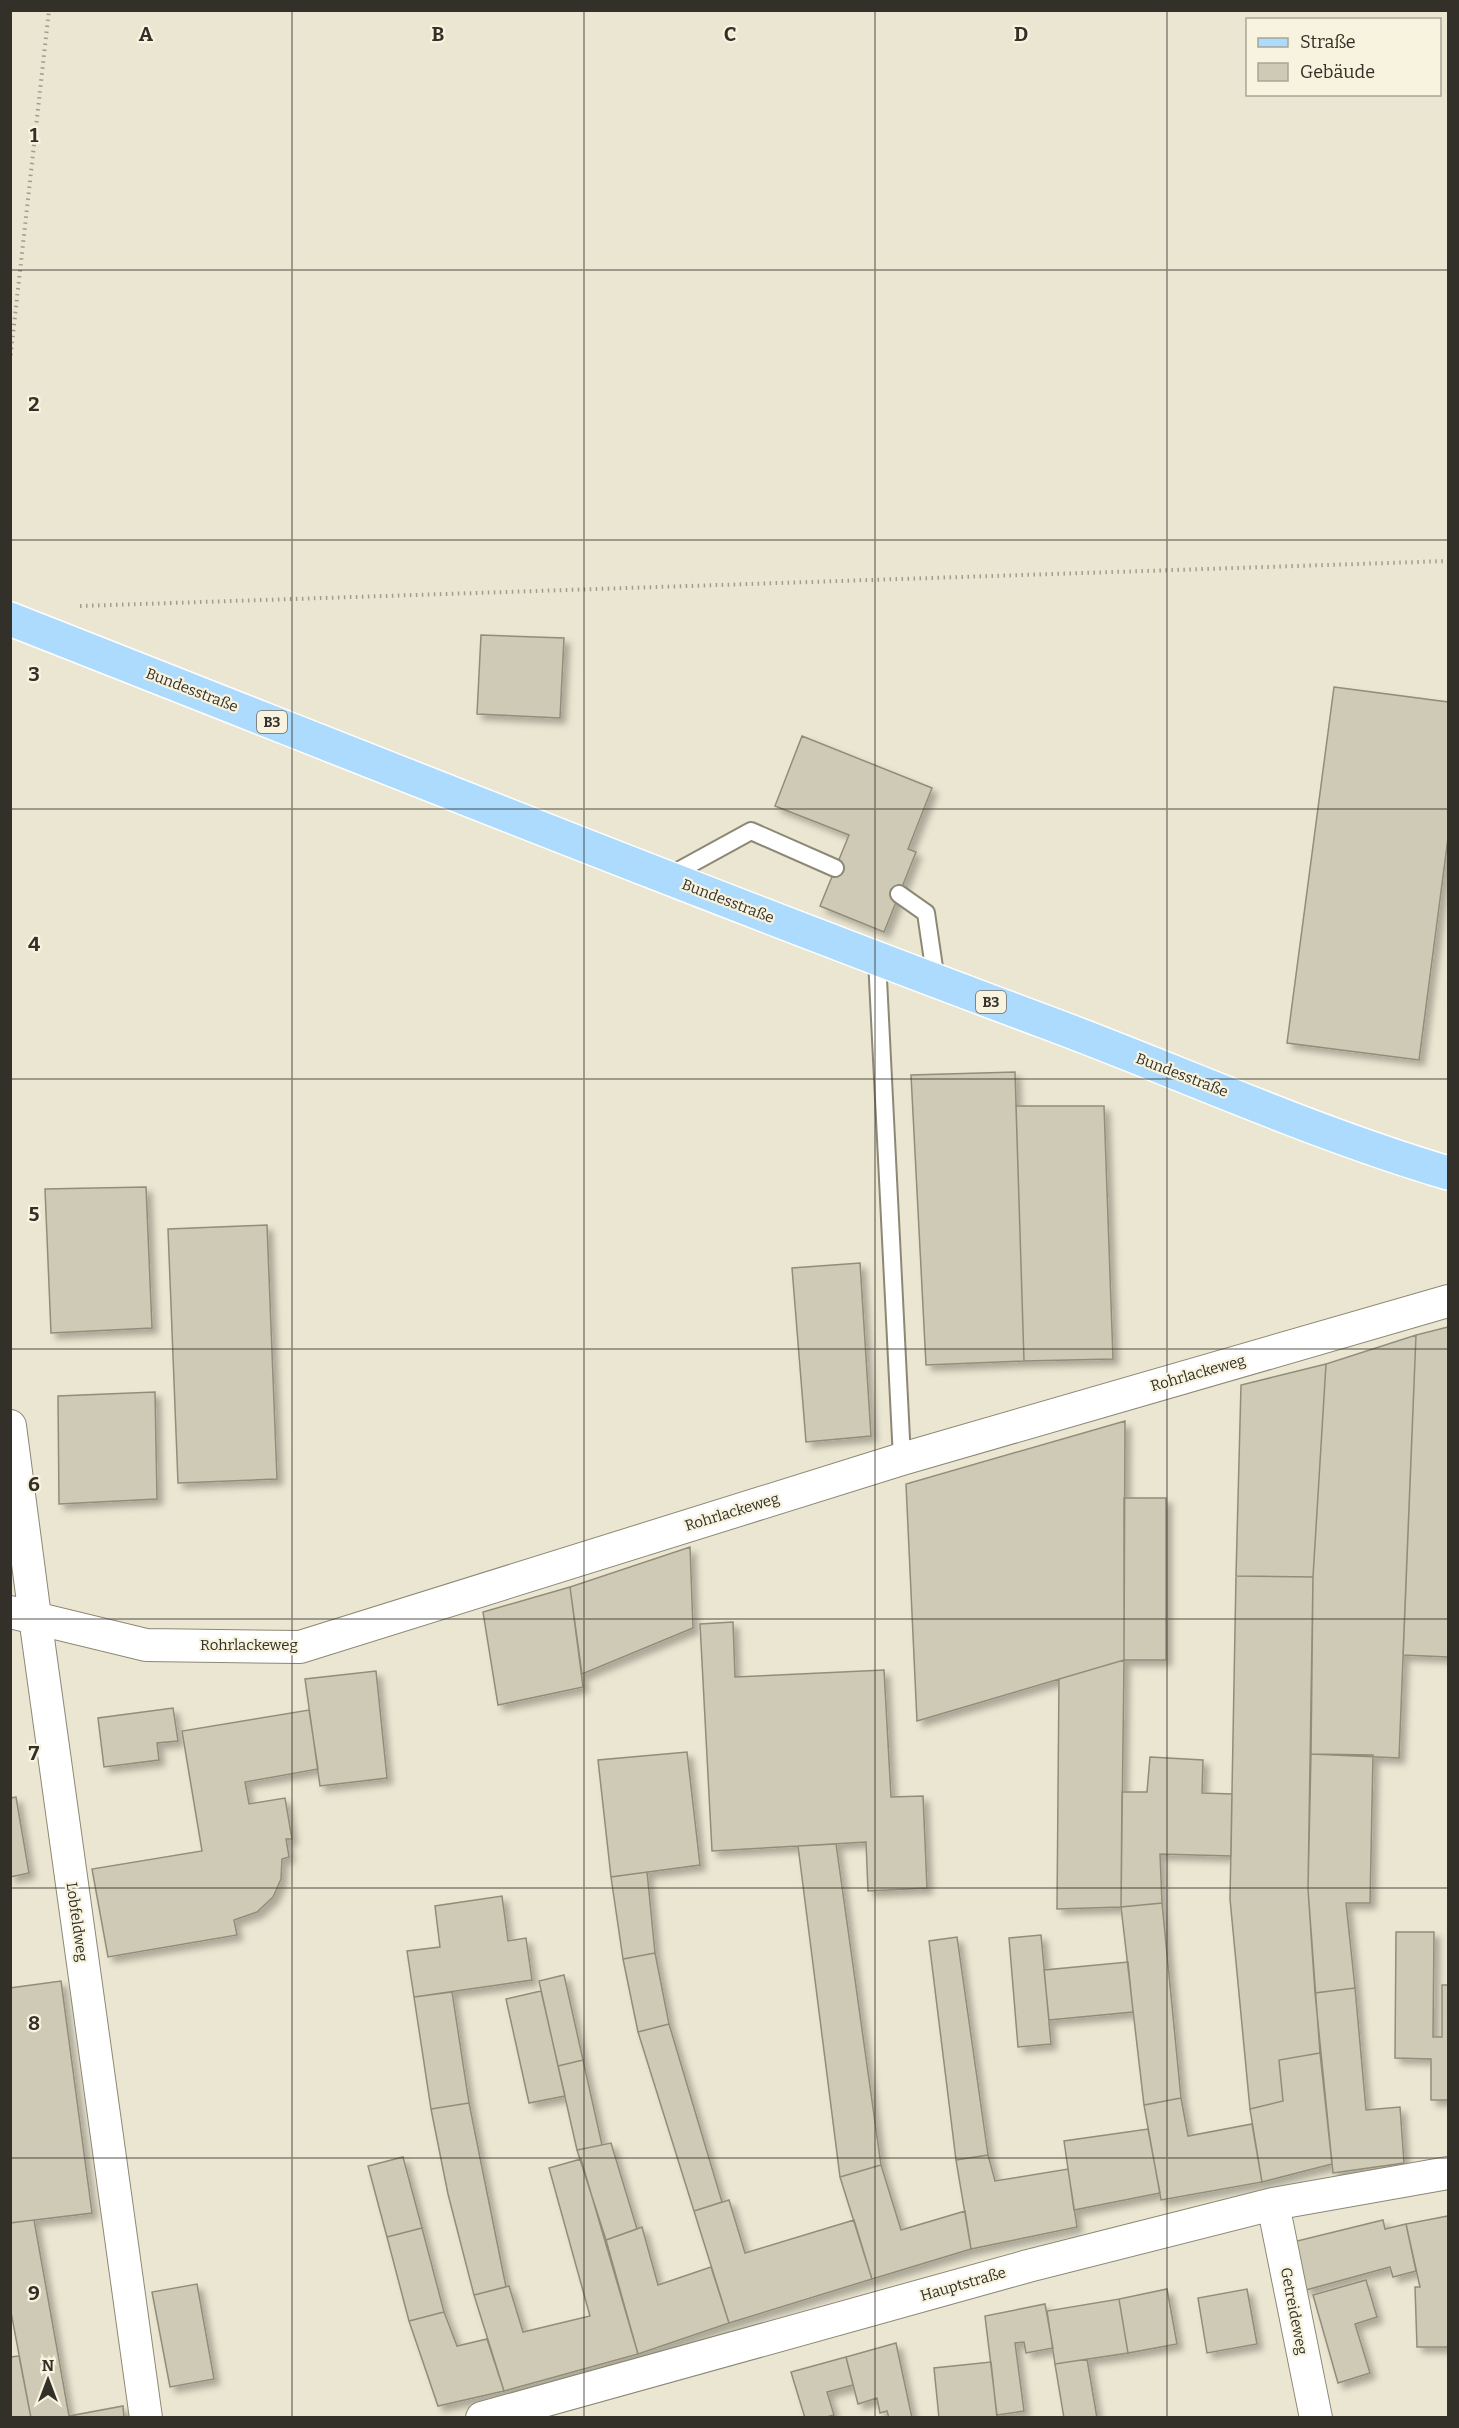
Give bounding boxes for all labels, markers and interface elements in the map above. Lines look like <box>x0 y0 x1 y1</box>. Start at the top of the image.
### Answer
legend <box>1246 18 1441 96</box>
text: A <box>139 22 154 46</box>
text: B <box>432 22 445 46</box>
text: C <box>724 22 736 46</box>
text: D <box>1014 22 1028 46</box>
text: Straße <box>1300 31 1356 53</box>
text: Gebäude <box>1300 61 1375 83</box>
text: 1 <box>30 123 39 147</box>
text: 2 <box>28 392 40 416</box>
text: 3 <box>28 662 40 686</box>
street label: Bundesstraße <box>143 664 241 716</box>
road number: B3 <box>257 711 287 733</box>
street label: Bundesstraße <box>679 875 777 927</box>
text: 4 <box>28 932 40 956</box>
road number: B3 <box>976 991 1006 1013</box>
street label: Bundesstraße <box>1133 1049 1231 1101</box>
text: 5 <box>29 1202 40 1226</box>
street label: Rohrlackeweg <box>1149 1351 1247 1395</box>
text: 6 <box>28 1472 40 1496</box>
street label: Rohrlackeweg <box>683 1489 781 1535</box>
street label: Rohrlackeweg <box>200 1636 298 1654</box>
text: 7 <box>29 1741 40 1765</box>
street label: Lobfeldweg <box>63 1881 91 1963</box>
text: 8 <box>28 2011 40 2035</box>
street label: Hauptstraße <box>918 2263 1008 2305</box>
street label: Getreideweg <box>1277 2266 1311 2356</box>
text: 9 <box>28 2281 40 2305</box>
north arrow <box>18 2350 78 2410</box>
text: N <box>42 2356 54 2375</box>

